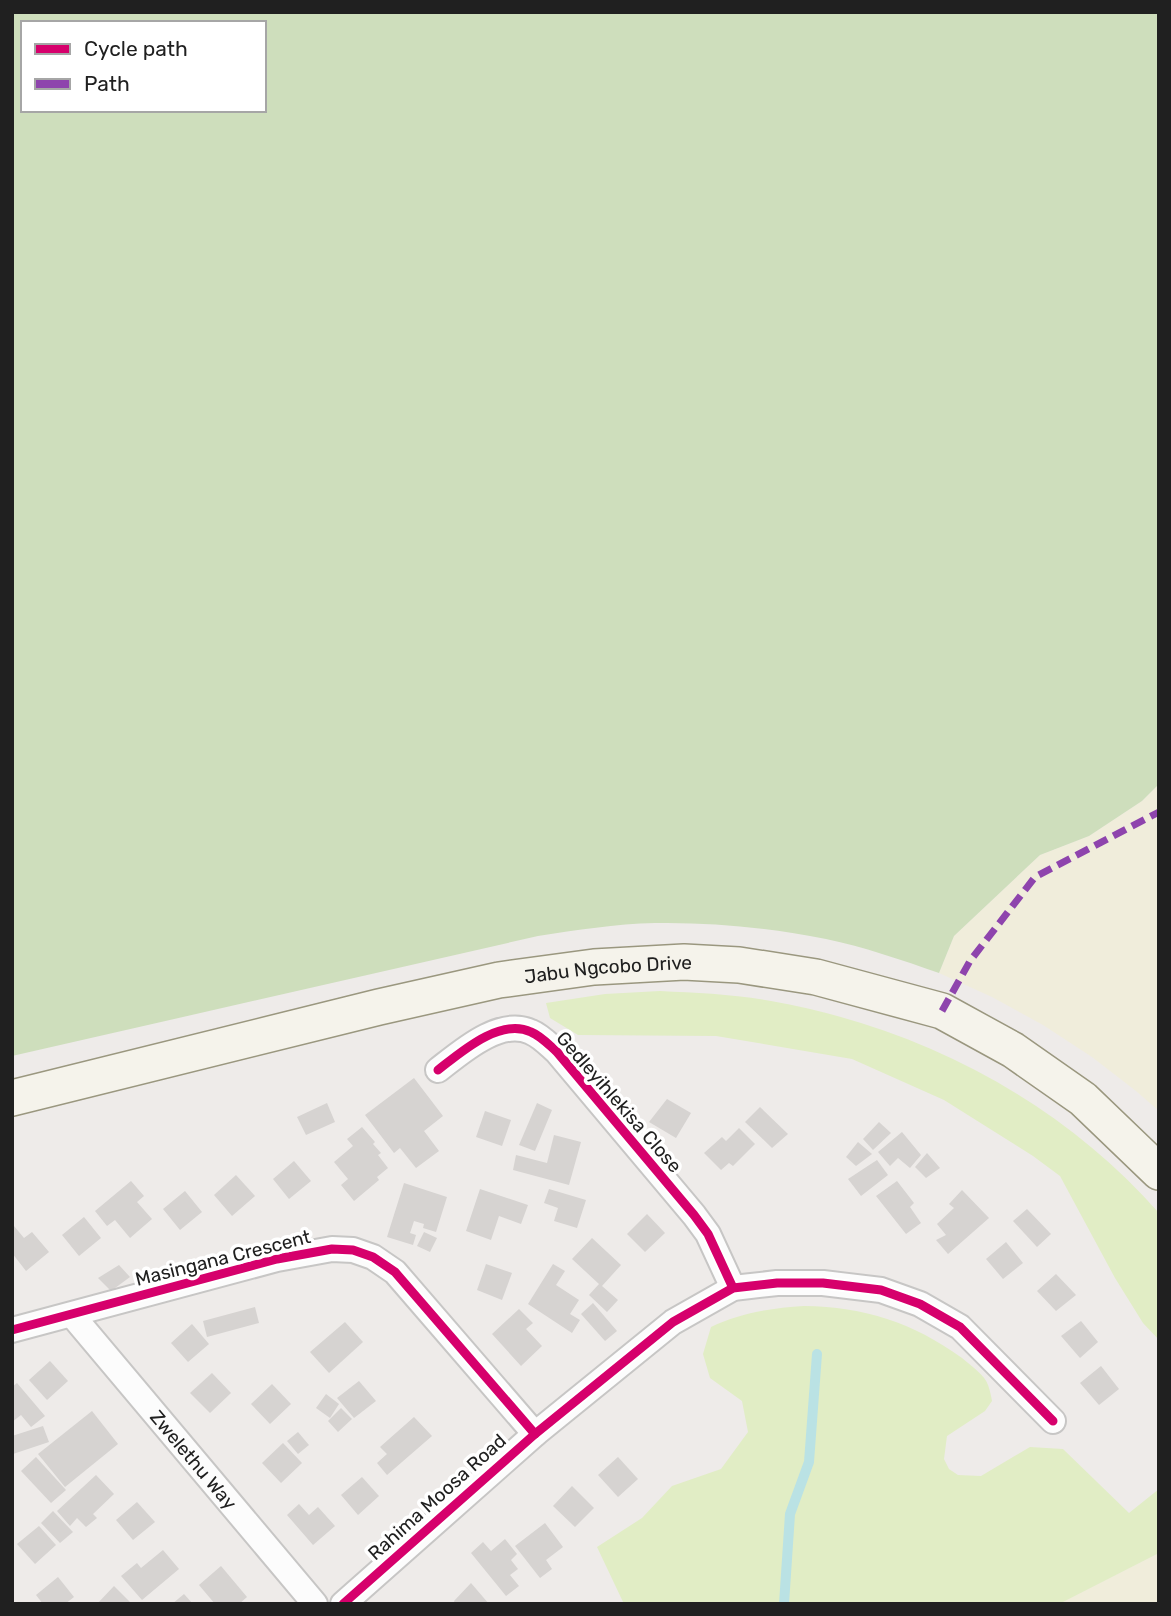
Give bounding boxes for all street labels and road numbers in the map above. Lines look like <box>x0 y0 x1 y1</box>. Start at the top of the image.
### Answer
street label: Jabu Ngcobo Drive <box>523 950 693 988</box>
street label: Gedleyihlekisa Close <box>551 1027 687 1177</box>
street label: Masingana Crescent <box>133 1225 314 1291</box>
street label: Zwelethu Way <box>145 1405 242 1514</box>
street label: Rahima Moosa Road <box>363 1429 511 1565</box>

